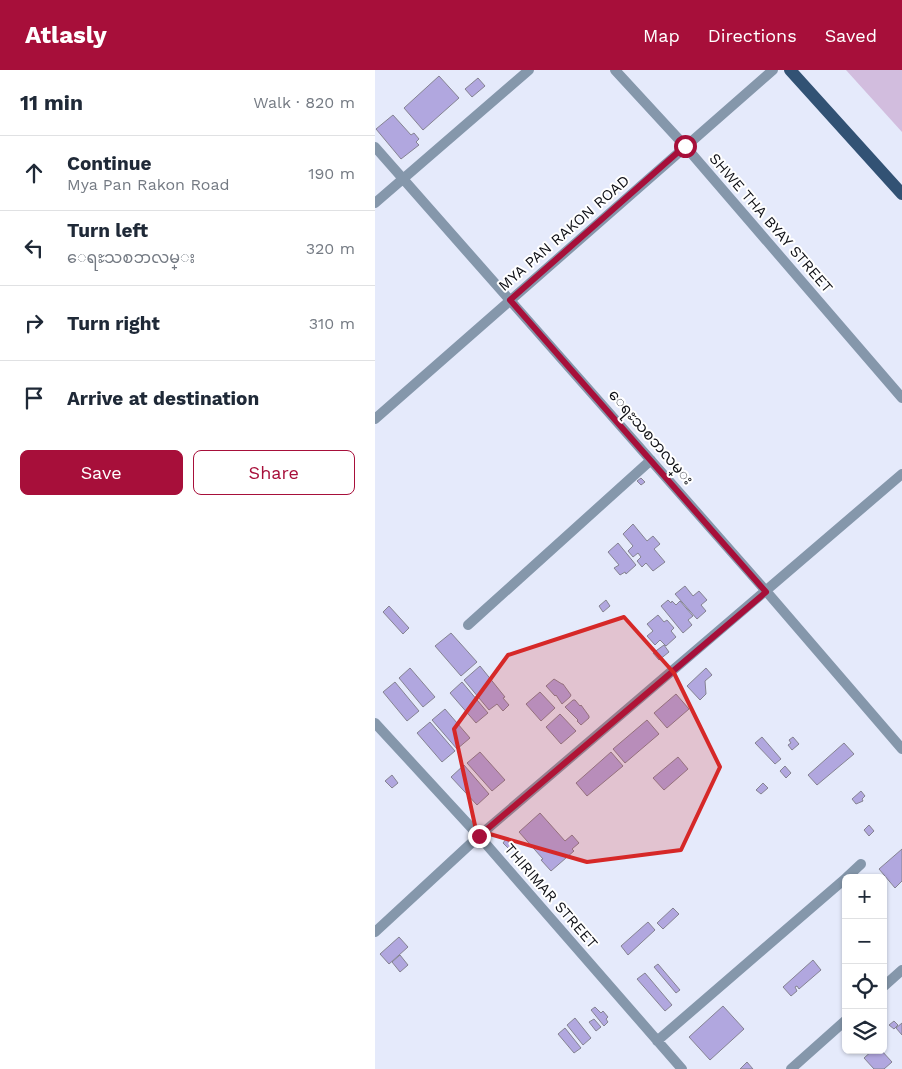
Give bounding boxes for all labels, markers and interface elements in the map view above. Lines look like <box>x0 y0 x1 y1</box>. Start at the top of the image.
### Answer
text: Atlasly <box>25 21 107 49</box>
text: Map <box>643 25 680 46</box>
text: Directions <box>708 25 797 46</box>
text: Saved <box>825 25 877 46</box>
text: 11 min <box>20 90 83 115</box>
text: Walk · 820 m <box>253 93 355 112</box>
route start <box>674 135 697 158</box>
street label: SHWE THA BYAY STREET <box>705 149 837 297</box>
text: Continue <box>67 152 151 175</box>
icon: ahead <box>20 159 48 187</box>
text: 190 m <box>308 164 355 183</box>
street label: MYA PAN RAKON ROAD <box>495 171 633 295</box>
text: Mya Pan Rakon Road <box>67 175 230 194</box>
text: Turn left <box>67 219 148 242</box>
icon: left <box>20 234 48 262</box>
text: 320 m <box>306 239 355 258</box>
text: ေရႊသစၥာလမ္း <box>67 248 195 267</box>
icon: right <box>20 309 48 337</box>
text: Turn right <box>67 312 160 335</box>
text: 310 m <box>309 314 355 333</box>
icon: arrive <box>20 384 48 412</box>
street label: ေရႊသစၥာလမ္း <box>603 386 697 490</box>
text: Arrive at destination <box>67 387 259 410</box>
button: Save <box>20 450 183 495</box>
button: Share <box>193 450 355 495</box>
route end <box>468 825 491 848</box>
street label: THIRIMAR STREET <box>501 840 601 952</box>
map controls <box>842 874 887 1054</box>
button: + <box>842 874 887 919</box>
button: − <box>842 919 887 964</box>
button: locate <box>842 964 887 1009</box>
button: layers <box>842 1009 887 1054</box>

